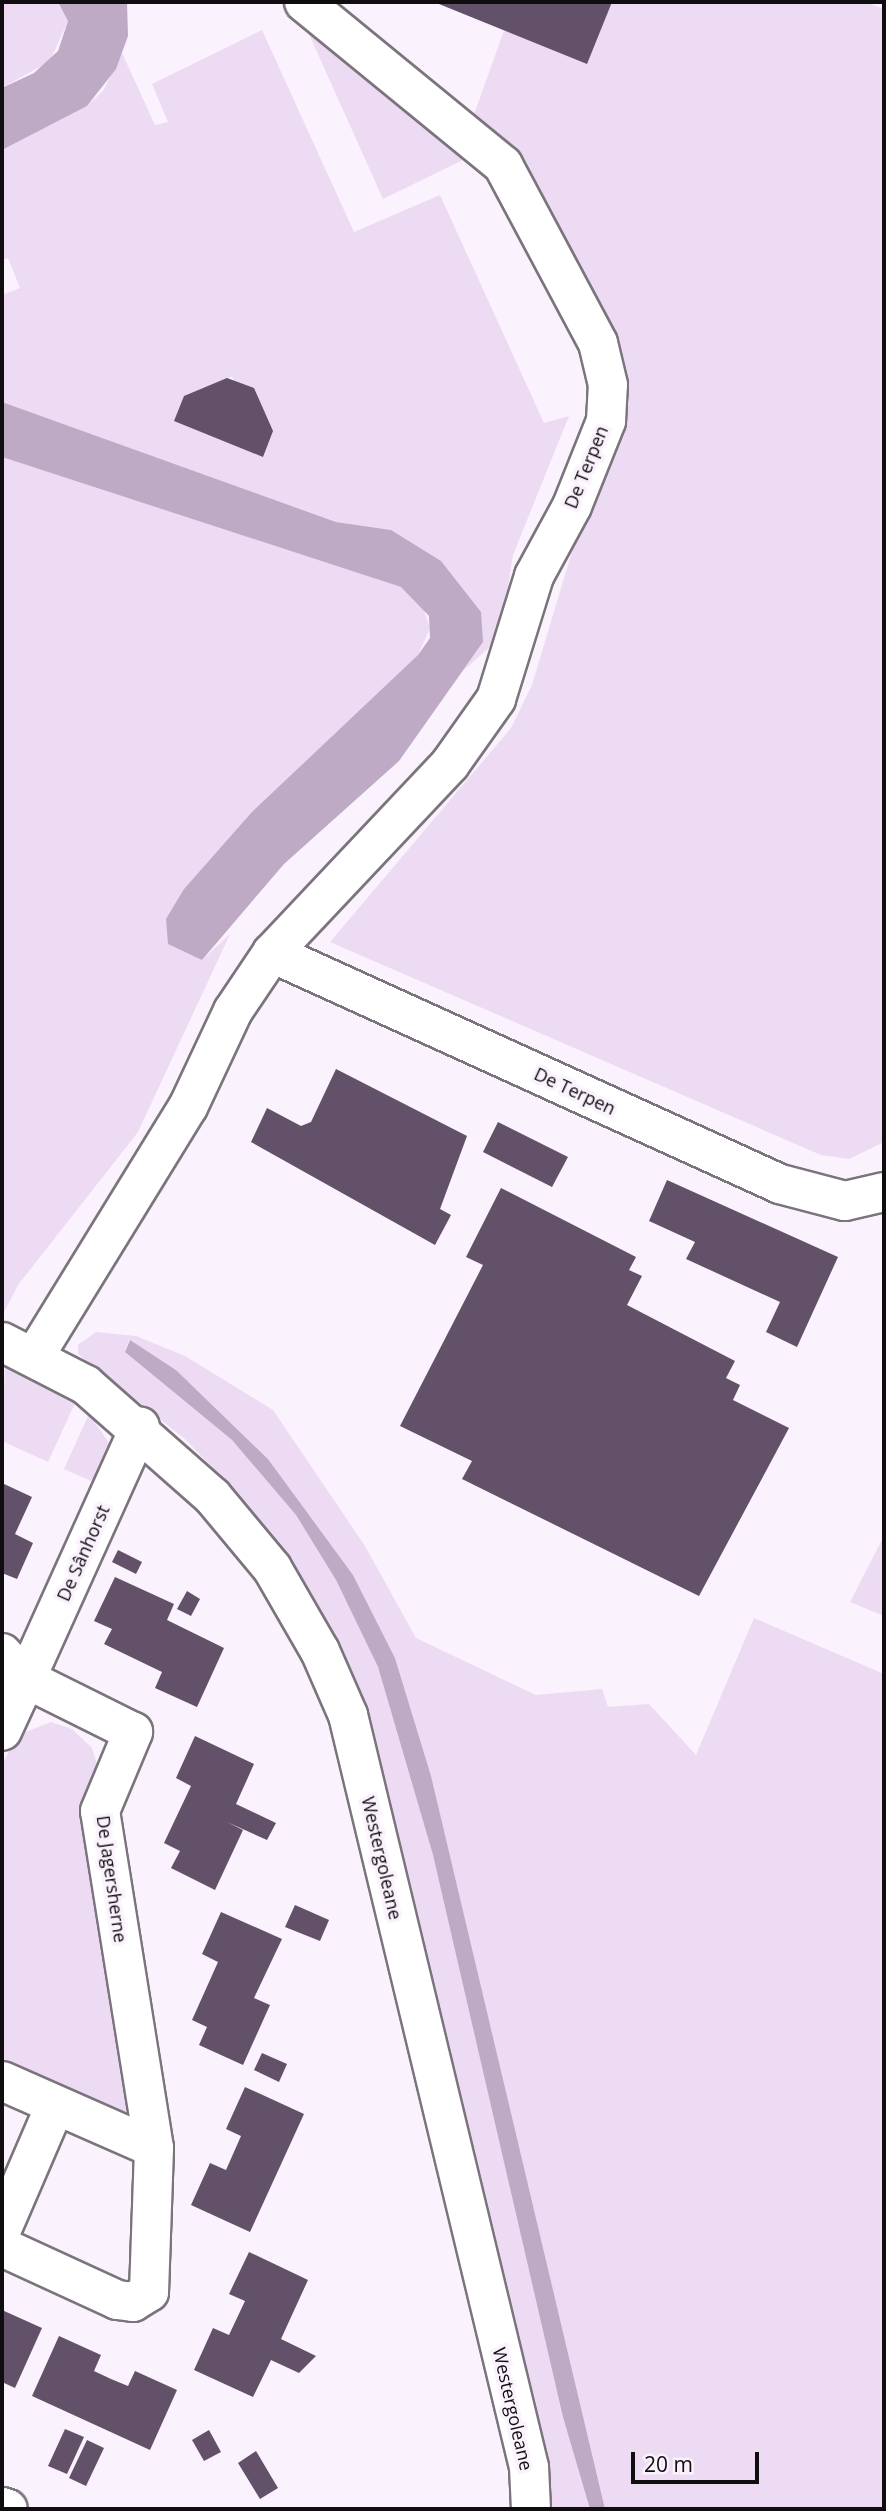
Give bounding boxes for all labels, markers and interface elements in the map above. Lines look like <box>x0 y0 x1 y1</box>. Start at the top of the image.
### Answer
street label: De Terpen <box>560 422 612 512</box>
street label: De Terpen <box>531 1063 619 1119</box>
street label: De Sânhorst <box>52 1502 114 1604</box>
street label: Westergoleane <box>357 1794 407 1922</box>
street label: De Jagersherne <box>92 1814 132 1944</box>
street label: Westergoleane <box>488 2345 538 2473</box>
scale bar <box>634 2438 762 2482</box>
text: 20 m <box>644 2450 693 2478</box>

